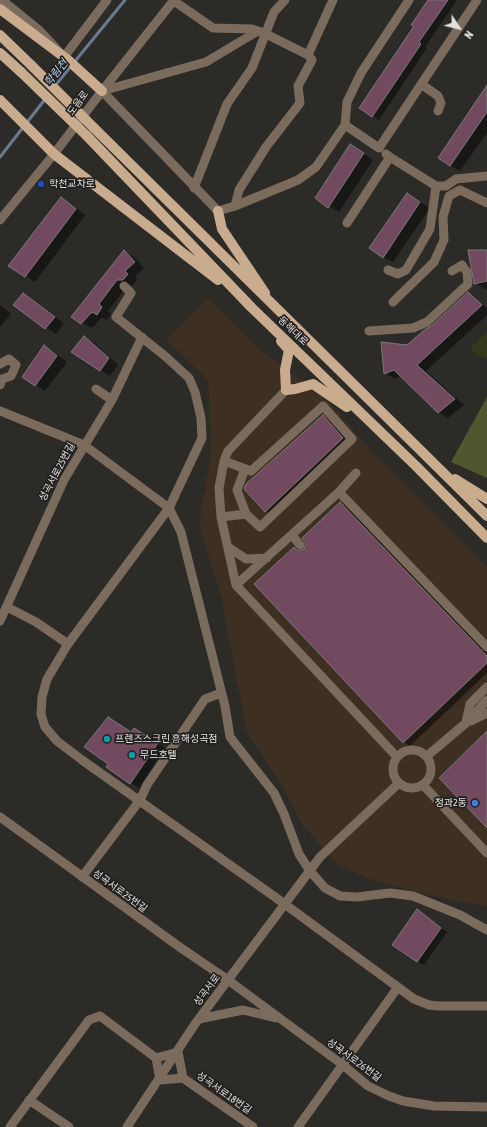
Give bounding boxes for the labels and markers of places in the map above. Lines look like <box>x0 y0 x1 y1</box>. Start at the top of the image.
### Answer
place label: 학천교차로 <box>49 178 95 190</box>
marker: 학천교차로 <box>36 179 46 189</box>
place label: 프렌즈스크린 흥해성곡점 <box>115 733 218 745</box>
marker: 프렌즈스크린 흥해성곡점 <box>102 734 112 744</box>
place label: 무드호텔 <box>140 749 177 761</box>
marker: 무드호텔 <box>127 750 137 760</box>
place label: 청과2동 <box>435 797 467 809</box>
marker: 청과2동 <box>470 798 480 808</box>

